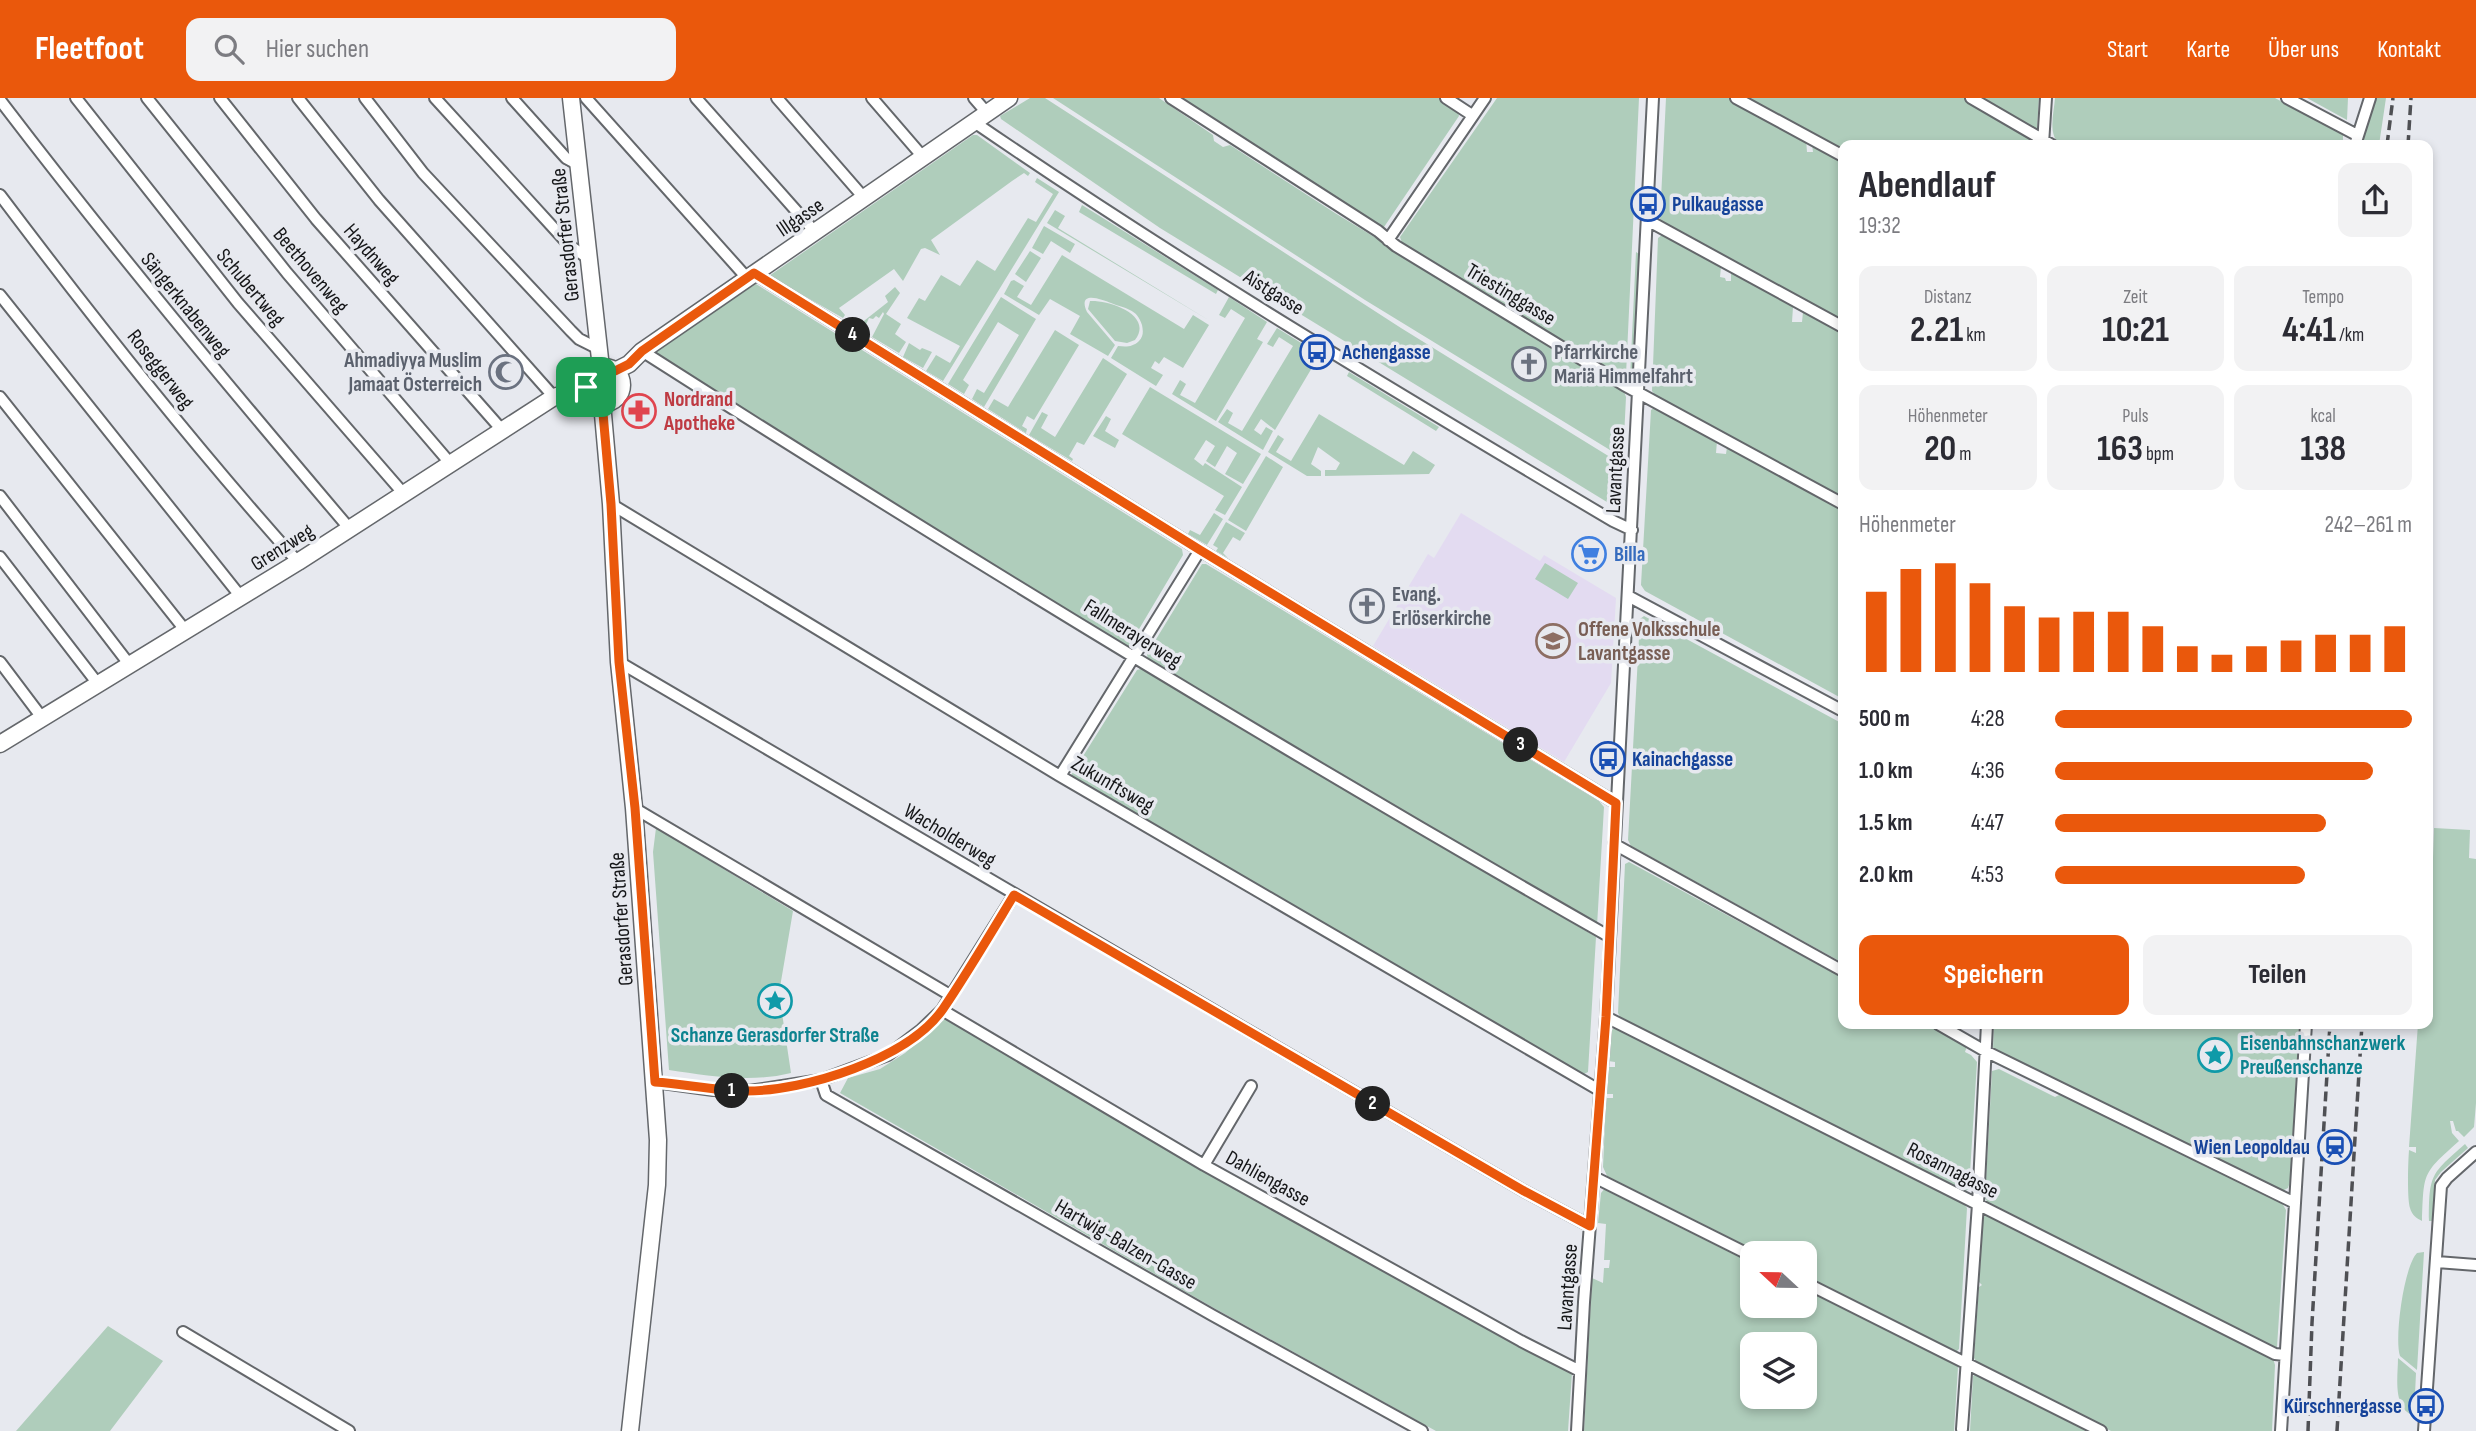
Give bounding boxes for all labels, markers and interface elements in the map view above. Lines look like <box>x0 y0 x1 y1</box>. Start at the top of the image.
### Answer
search box <box>186 18 676 81</box>
text: Fleetfoot <box>35 29 144 69</box>
icon: search <box>210 30 248 68</box>
text: Hier suchen <box>266 34 369 65</box>
text: Start <box>2107 35 2148 64</box>
text: Karte <box>2186 35 2230 64</box>
text: Über uns <box>2268 35 2339 64</box>
text: Kontakt <box>2377 35 2441 64</box>
text: Abendlauf <box>1859 163 1995 208</box>
button: share <box>2338 163 2412 237</box>
street label: Gerasdorfer Straße <box>546 167 585 303</box>
bus stop icon: Pulkaugasse <box>1629 185 1667 223</box>
place label: Pulkaugasse <box>1672 192 1764 217</box>
street label: Illgasse <box>772 193 829 242</box>
text: 19:32 <box>1859 212 1901 240</box>
street label: Haydnweg <box>338 219 405 290</box>
street label: Beethovenweg <box>268 222 354 318</box>
street label: Schubertweg <box>211 243 290 331</box>
street label: Sängerknabenweg <box>135 247 236 363</box>
street label: Triestinggasse <box>1461 258 1560 331</box>
street label: Aistgasse <box>1238 264 1308 321</box>
text: Distanz <box>1924 286 1972 309</box>
text: Zeit <box>2123 286 2148 309</box>
text: Tempo <box>2302 286 2344 309</box>
text: 2.21 <box>1910 309 1963 352</box>
text: 10:21 <box>2102 309 2169 352</box>
text: 4:41 <box>2282 309 2336 352</box>
pin: 4 <box>836 317 870 352</box>
text: 4 <box>848 323 857 346</box>
text: km <box>1963 324 1986 347</box>
text: /km <box>2336 324 2364 347</box>
street label: Roseggerweg <box>122 325 199 414</box>
bus stop icon: Achengasse <box>1298 333 1336 371</box>
place label: Achengasse <box>1341 340 1431 365</box>
place label: Pfarrkirche Mariä Himmelfahrt <box>1554 340 1693 389</box>
church icon: Pfarrkirche Mariä Himmelfahrt <box>1510 345 1548 383</box>
place label: Ahmadiyya Muslim Jamaat Österreich <box>343 348 482 397</box>
mosque icon: Ahmadiyya Muslim Jamaat Österreich <box>487 353 525 391</box>
pin <box>556 357 616 417</box>
icon: arrive <box>567 368 605 406</box>
place label: Nordrand Apotheke <box>663 387 735 436</box>
pharmacy icon: Nordrand Apotheke <box>620 392 658 430</box>
text: Höhenmeter <box>1908 405 1988 428</box>
text: Puls <box>2122 405 2149 428</box>
text: kcal <box>2311 405 2336 428</box>
street label: Lavantgasse <box>1601 426 1630 514</box>
text: 20 <box>1924 428 1956 471</box>
text: 163 <box>2097 428 2143 471</box>
text: 138 <box>2300 428 2346 471</box>
text: m <box>1956 443 1971 466</box>
text: bpm <box>2143 443 2174 466</box>
text: Höhenmeter <box>1859 511 1956 539</box>
text: 242–261 m <box>2325 511 2412 539</box>
street label: Grenzweg <box>246 518 318 576</box>
supermarket icon: Billa <box>1570 535 1608 573</box>
place label: Billa <box>1614 542 1645 567</box>
place label: Evang. Erlöserkirche <box>1392 582 1491 631</box>
church icon: Evang. Erlöserkirche <box>1348 587 1386 625</box>
street label: Fallmerayerweg <box>1079 594 1186 673</box>
place label: Offene Volksschule Lavantgasse <box>1578 617 1720 666</box>
school or university icon: Offene Volksschule Lavantgasse <box>1534 622 1572 660</box>
text: 500 m <box>1859 705 1910 733</box>
text: 4:28 <box>1971 705 2005 733</box>
pin: 3 <box>1504 728 1538 762</box>
text: 3 <box>1516 733 1525 756</box>
bus stop icon: Kainachgasse <box>1589 740 1627 778</box>
place label: Kainachgasse <box>1632 747 1733 772</box>
street label: Zukunftsweg <box>1067 751 1159 818</box>
text: 1.0 km <box>1859 757 1913 785</box>
text: 4:36 <box>1971 757 2005 785</box>
street label: Wacholderweg <box>899 798 1000 873</box>
text: 1.5 km <box>1859 809 1912 837</box>
text: 4:47 <box>1971 809 2004 837</box>
street label: Gerasdorfer Straße <box>604 851 639 987</box>
text: 2.0 km <box>1859 861 1913 889</box>
text: 4:53 <box>1971 861 2004 889</box>
button: Speichern <box>1859 935 2129 1015</box>
button: Teilen <box>2143 935 2412 1015</box>
place icon: Schanze Gerasdorfer Straße <box>756 982 794 1020</box>
place label: Schanze Gerasdorfer Straße <box>671 1023 879 1048</box>
place label: Eisenbahnschanzwerk Preußenschanze <box>2240 1031 2406 1080</box>
place icon: Eisenbahnschanzwerk Preußenschanze <box>2196 1036 2234 1074</box>
pin: 1 <box>714 1074 750 1108</box>
text: 1 <box>728 1079 735 1102</box>
pin: 2 <box>1356 1086 1390 1122</box>
text: 2 <box>1368 1092 1377 1115</box>
station icon: Wien Leopoldau <box>2316 1128 2354 1166</box>
place label: Wien Leopoldau <box>2194 1135 2310 1160</box>
street label: Rosannagasse <box>1903 1137 2003 1204</box>
street label: Dahliengasse <box>1221 1145 1314 1212</box>
street label: Hartwig-Balzen-Gasse <box>1051 1194 1201 1295</box>
north arrow <box>1740 1241 1816 1318</box>
map controls <box>1740 1241 1817 1409</box>
street label: Lavantgasse <box>1552 1243 1583 1331</box>
button: layers <box>1740 1332 1817 1409</box>
bus stop icon: Kürschnergasse <box>2407 1387 2445 1425</box>
place label: Kürschnergasse <box>2284 1394 2402 1419</box>

